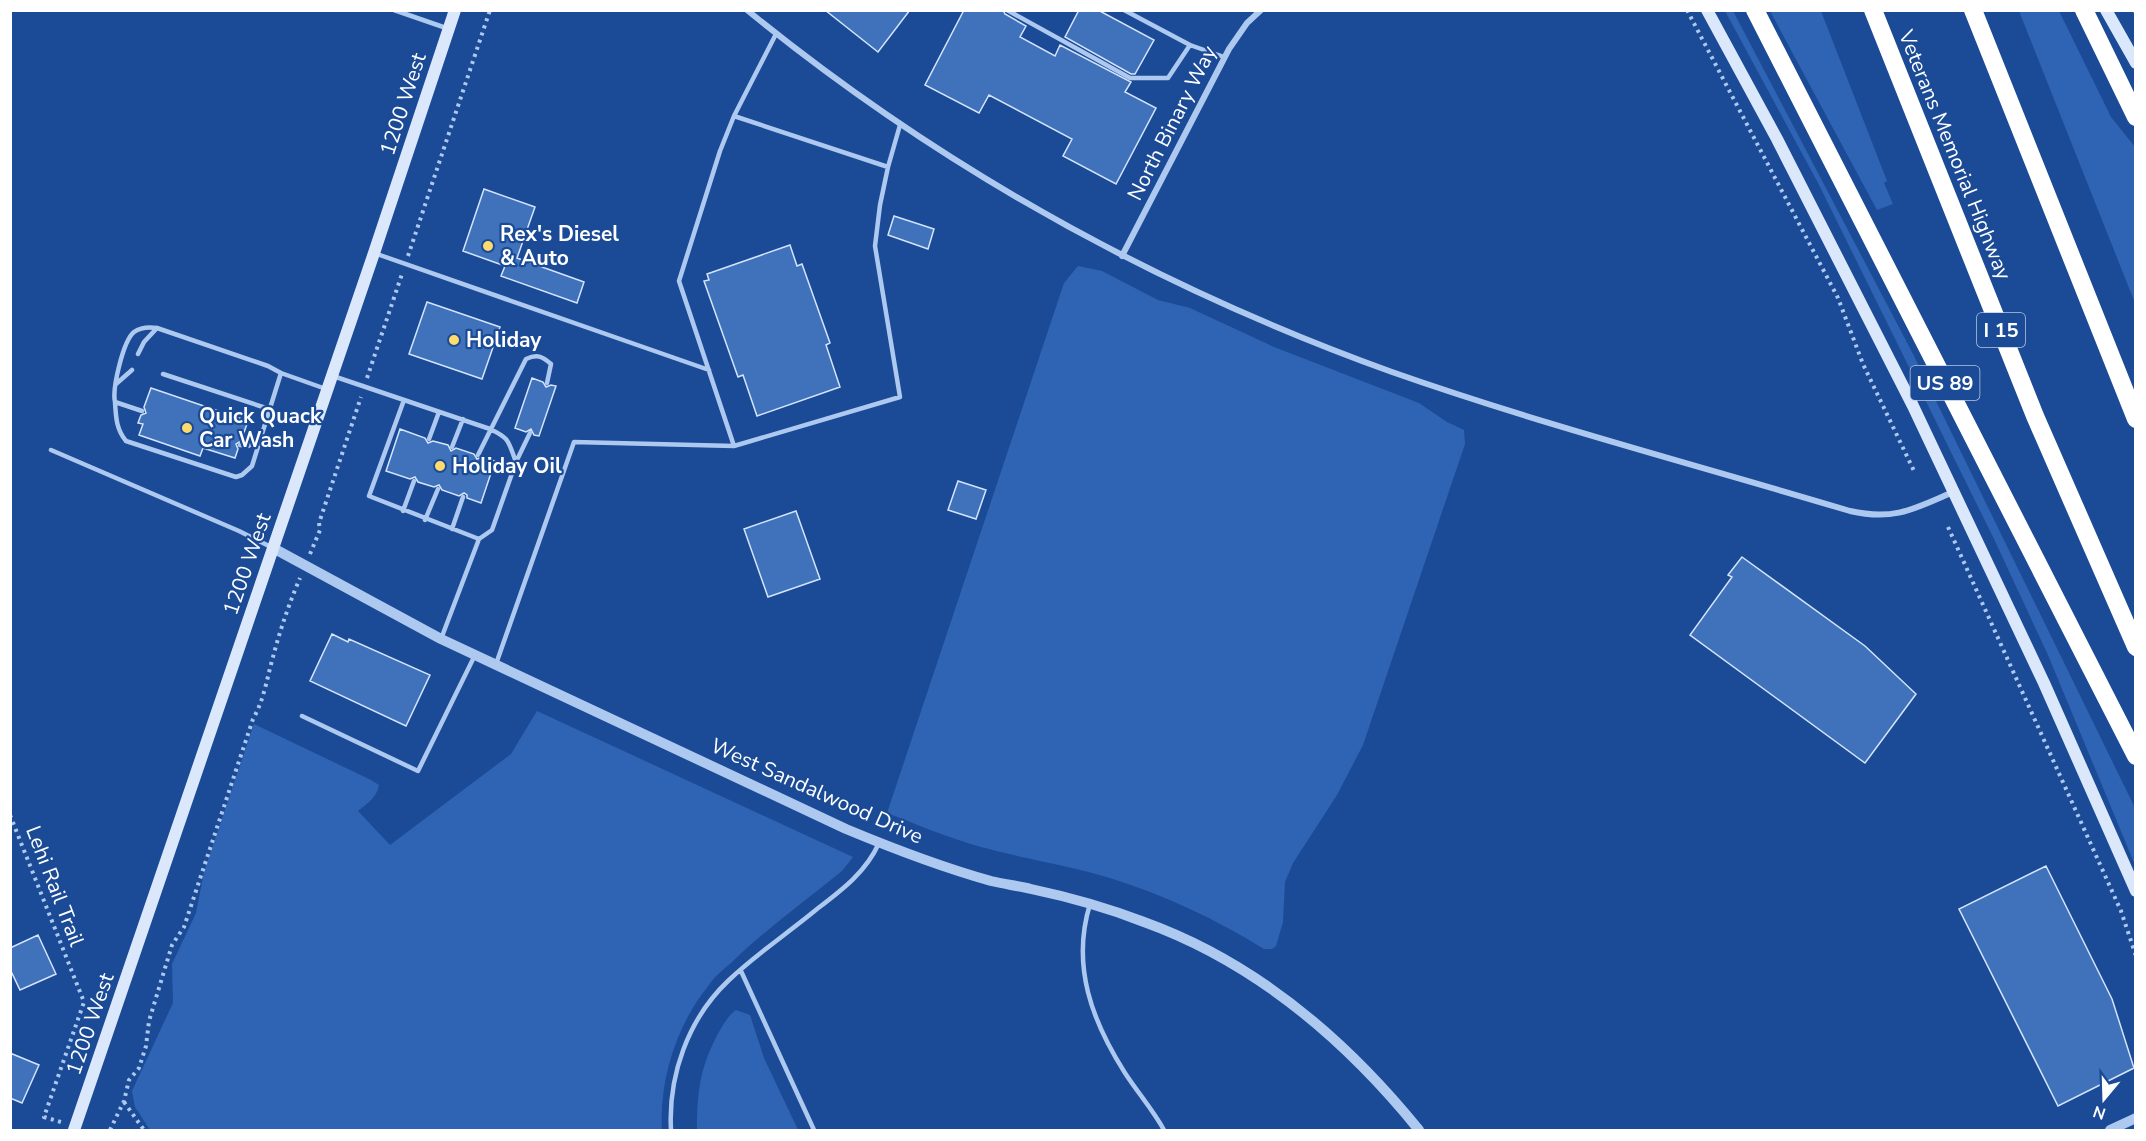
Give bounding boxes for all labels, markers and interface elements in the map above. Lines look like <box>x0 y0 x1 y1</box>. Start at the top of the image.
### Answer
street label: Veterans Memorial Highway <box>1892 25 2018 284</box>
street label: North Binary Way <box>1121 41 1223 205</box>
street label: 1200 West <box>373 49 433 159</box>
place label: Rex's Diesel & Auto <box>500 220 619 272</box>
marker: Rex's Diesel & Auto <box>481 239 495 253</box>
road number: I 15 <box>1977 313 2025 347</box>
place label: Holiday <box>466 326 542 354</box>
marker: Holiday <box>447 333 461 347</box>
road number: US 89 <box>1910 366 1980 400</box>
place label: Quick Quack Car Wash <box>199 402 322 454</box>
marker: Quick Quack Car Wash <box>180 421 194 435</box>
place label: Holiday Oil <box>452 452 562 480</box>
marker: Holiday Oil <box>433 459 447 473</box>
street label: 1200 West <box>216 509 278 619</box>
street label: West Sandalwood Drive <box>707 732 927 850</box>
street label: Lehi Rail Trail <box>19 822 91 951</box>
street label: 1200 West <box>59 969 121 1079</box>
north arrow <box>2074 1069 2134 1129</box>
text: N <box>2090 1100 2109 1125</box>

